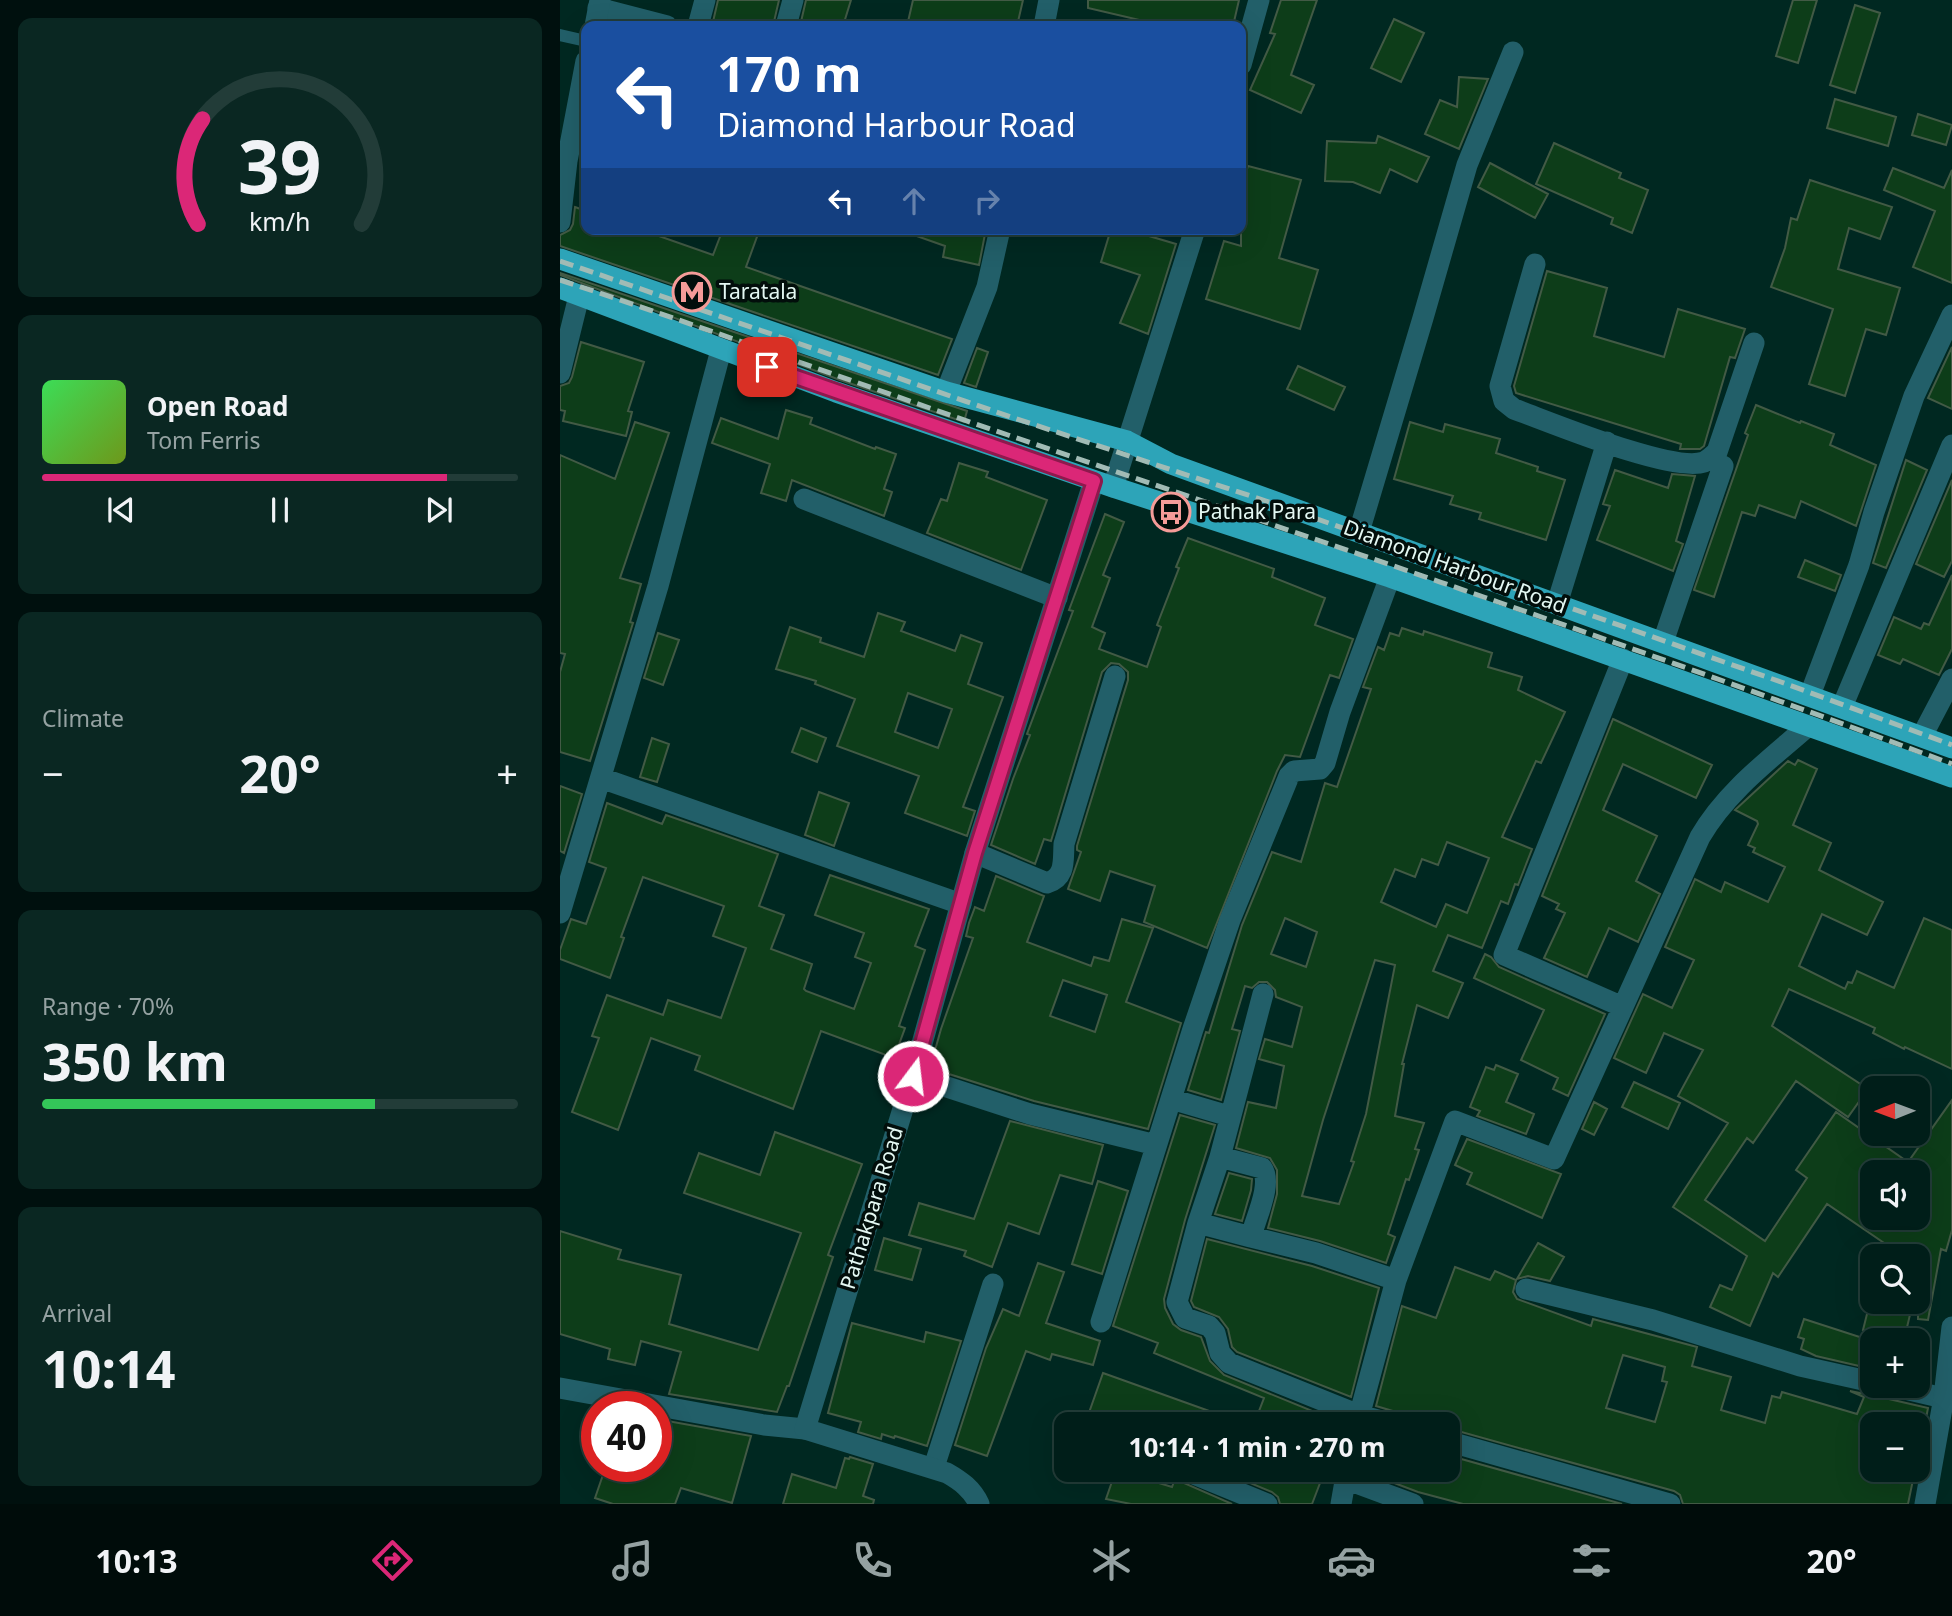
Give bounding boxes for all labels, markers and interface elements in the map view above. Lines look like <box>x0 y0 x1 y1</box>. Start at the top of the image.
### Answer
text: 170 m <box>717 40 862 106</box>
icon: left <box>602 49 693 140</box>
text: Diamond Harbour Road <box>717 103 1076 146</box>
text: 39 <box>238 116 322 215</box>
icon: left <box>822 182 860 220</box>
icon: ahead <box>895 182 933 220</box>
icon: right <box>968 182 1006 220</box>
text: km/h <box>249 203 311 237</box>
metro station icon: Taratala <box>671 271 713 313</box>
place label: Taratala <box>719 277 797 305</box>
pin <box>737 337 797 397</box>
icon: arrive <box>748 348 786 386</box>
text: Open Road <box>147 388 289 424</box>
text: Tom Ferris <box>147 424 260 456</box>
icon: previous <box>102 491 140 529</box>
icon: pause <box>261 491 299 529</box>
icon: next <box>420 491 458 529</box>
bus stop icon: Pathak Para <box>1150 491 1192 533</box>
place label: Pathak Para <box>1198 497 1316 525</box>
street label: Diamond Harbour Road <box>1340 513 1571 619</box>
text: Climate <box>42 702 124 734</box>
text: 20° <box>239 737 321 808</box>
text: − <box>42 747 64 799</box>
text: + <box>496 747 518 799</box>
text: Range · 70% <box>42 990 174 1022</box>
text: 350 km <box>42 1025 228 1096</box>
position arrow <box>876 1039 950 1113</box>
north arrow <box>1860 1076 1930 1146</box>
map controls <box>1860 1076 1930 1482</box>
street label: Pathakpara Road <box>833 1123 909 1292</box>
button: sound <box>1860 1160 1930 1230</box>
button: search <box>1860 1244 1930 1314</box>
text: Arrival <box>42 1297 112 1329</box>
button: + <box>1860 1328 1930 1398</box>
text: 10:14 <box>42 1332 176 1403</box>
speed limit sign: 40 <box>581 1391 672 1482</box>
button: − <box>1860 1412 1930 1482</box>
text: 10:14 · 1 min · 270 m <box>1129 1429 1385 1465</box>
icon: directions <box>368 1536 417 1585</box>
icon: music <box>608 1536 657 1585</box>
icon: phone <box>848 1536 897 1585</box>
icon: climate <box>1087 1536 1136 1585</box>
icon: car <box>1327 1536 1376 1585</box>
icon: filters <box>1567 1536 1616 1585</box>
text: 10:13 <box>95 1539 178 1582</box>
text: 20° <box>1806 1539 1857 1582</box>

